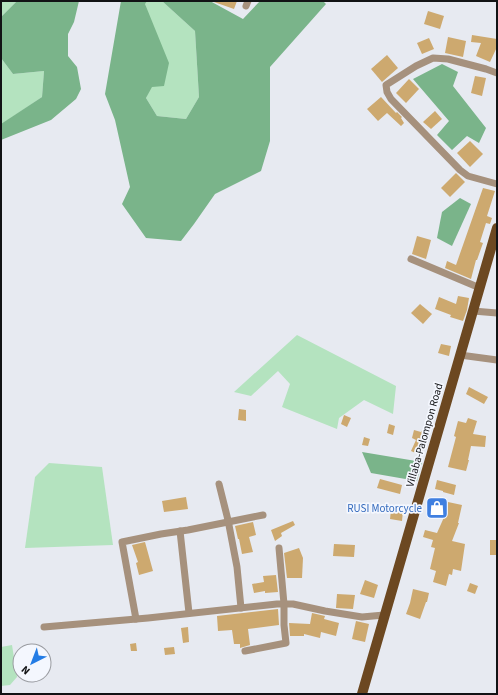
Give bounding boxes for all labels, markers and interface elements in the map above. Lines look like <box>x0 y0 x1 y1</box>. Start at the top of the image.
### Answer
street label: Villaba-Palompon Road <box>402 381 447 489</box>
shop icon: RUSI Motorcycle <box>424 495 450 521</box>
place label: RUSI Motorcycle <box>347 501 423 516</box>
north arrow <box>12 643 52 683</box>
text: N <box>18 662 33 678</box>

